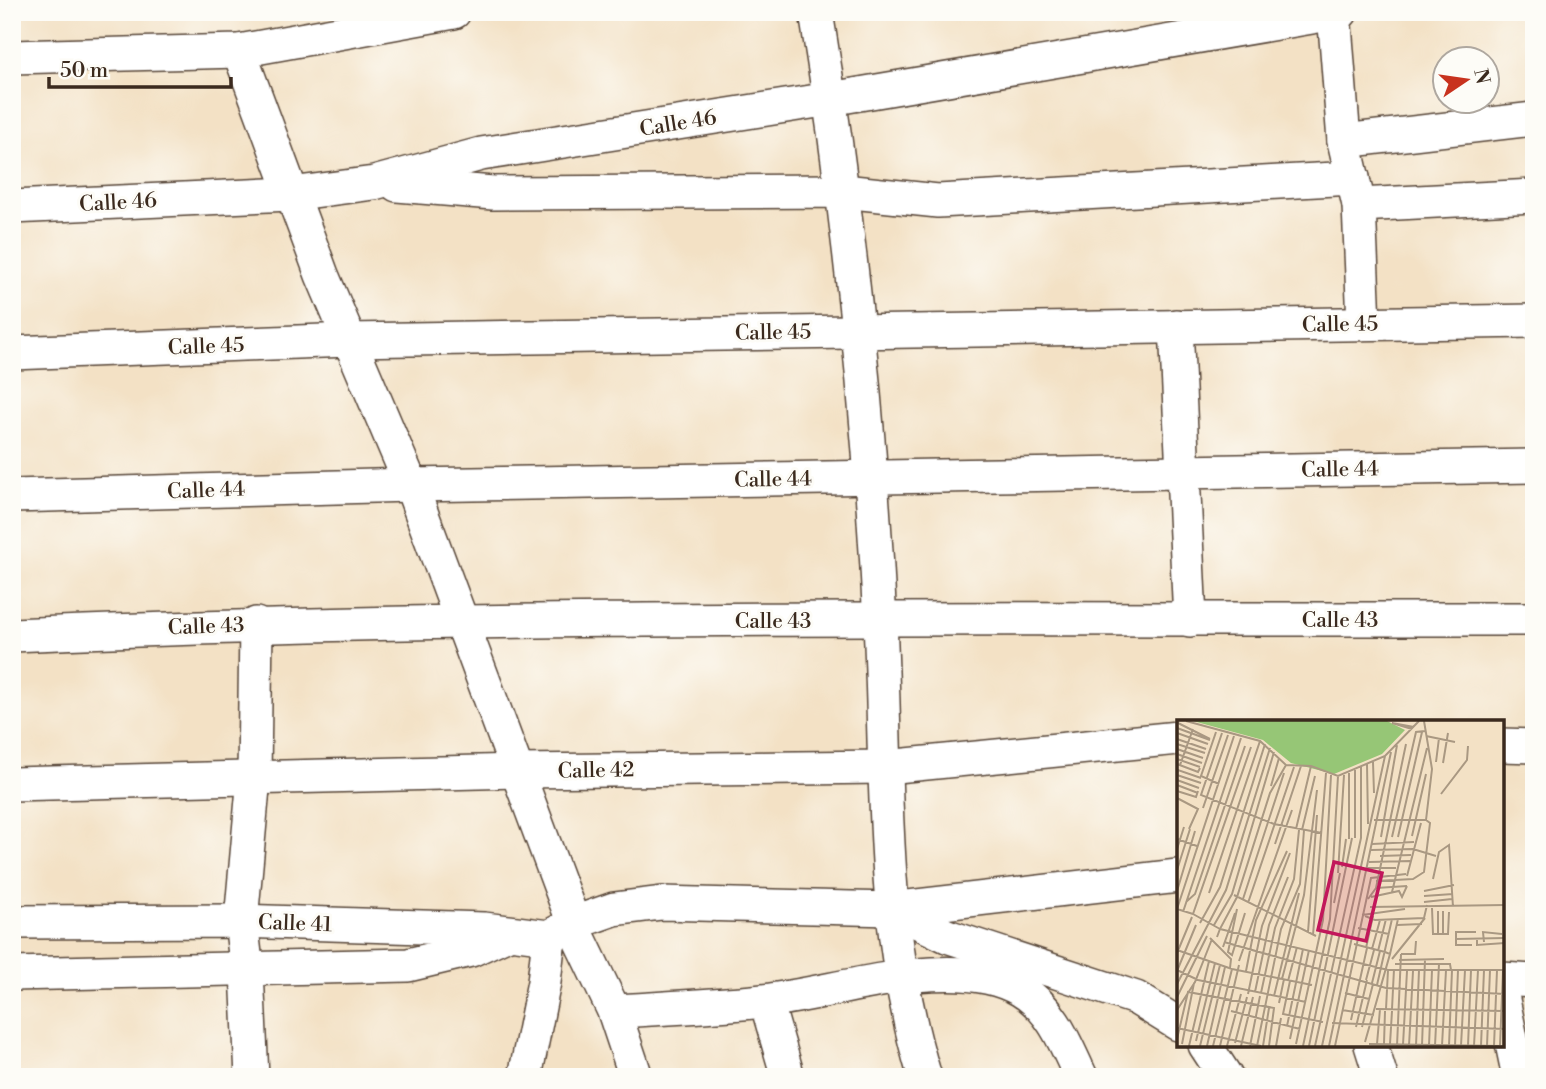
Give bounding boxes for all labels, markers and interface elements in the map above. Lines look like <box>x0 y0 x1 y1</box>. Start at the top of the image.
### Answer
scale bar <box>49 46 231 90</box>
north arrow <box>1430 46 1500 116</box>
text: 50 m <box>60 58 108 84</box>
text: N <box>1468 66 1495 86</box>
street label: Calle 46 <box>638 105 719 143</box>
street label: Calle 46 <box>79 188 158 218</box>
street label: Calle 45 <box>1302 311 1378 339</box>
street label: Calle 45 <box>735 319 811 347</box>
street label: Calle 45 <box>167 333 245 361</box>
street label: Calle 44 <box>1301 456 1379 484</box>
street label: Calle 44 <box>734 466 812 494</box>
street label: Calle 44 <box>167 477 245 505</box>
street label: Calle 43 <box>1302 608 1378 634</box>
street label: Calle 43 <box>735 609 811 635</box>
street label: Calle 43 <box>167 613 245 641</box>
inset map <box>1177 720 1504 1047</box>
street label: Calle 42 <box>557 757 635 785</box>
street label: Calle 41 <box>258 910 332 938</box>

